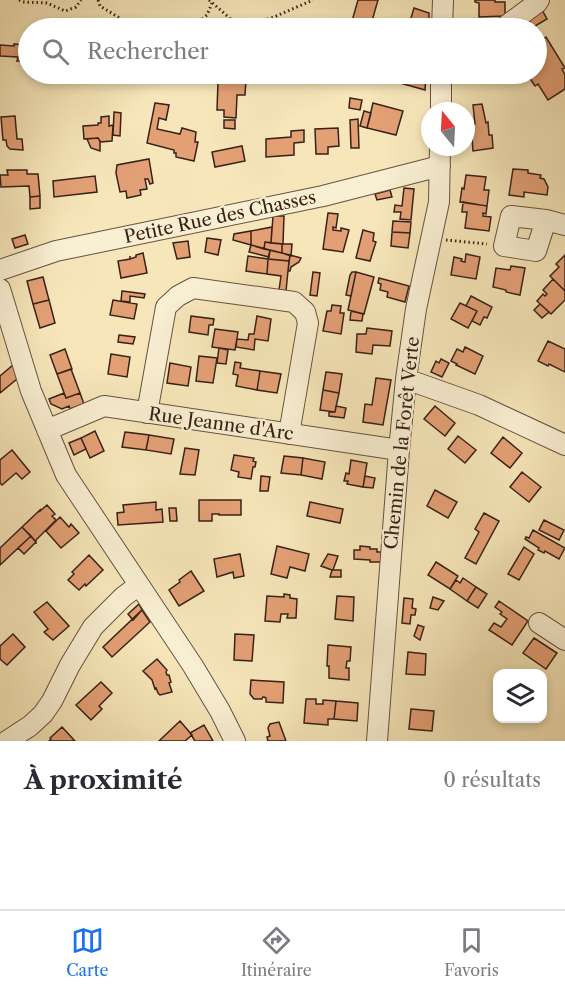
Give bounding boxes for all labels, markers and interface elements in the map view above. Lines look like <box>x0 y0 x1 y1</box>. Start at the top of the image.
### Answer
search box <box>18 18 547 84</box>
icon: search <box>39 35 72 68</box>
text: Rechercher <box>87 38 209 65</box>
north arrow <box>421 102 475 156</box>
street label: Petite Rue des Chasses <box>122 186 318 248</box>
street label: Chemin de la Forêt Verte <box>380 335 424 551</box>
street label: Rue Jeanne d'Arc <box>147 403 295 445</box>
map controls <box>493 669 547 723</box>
button: layers <box>493 669 547 723</box>
text: À proximité <box>24 764 183 796</box>
text: 0 résultats <box>443 768 541 792</box>
tab: Carte <box>66 924 108 980</box>
tab: Itinéraire <box>241 924 312 980</box>
tab: Favoris <box>444 924 499 980</box>

